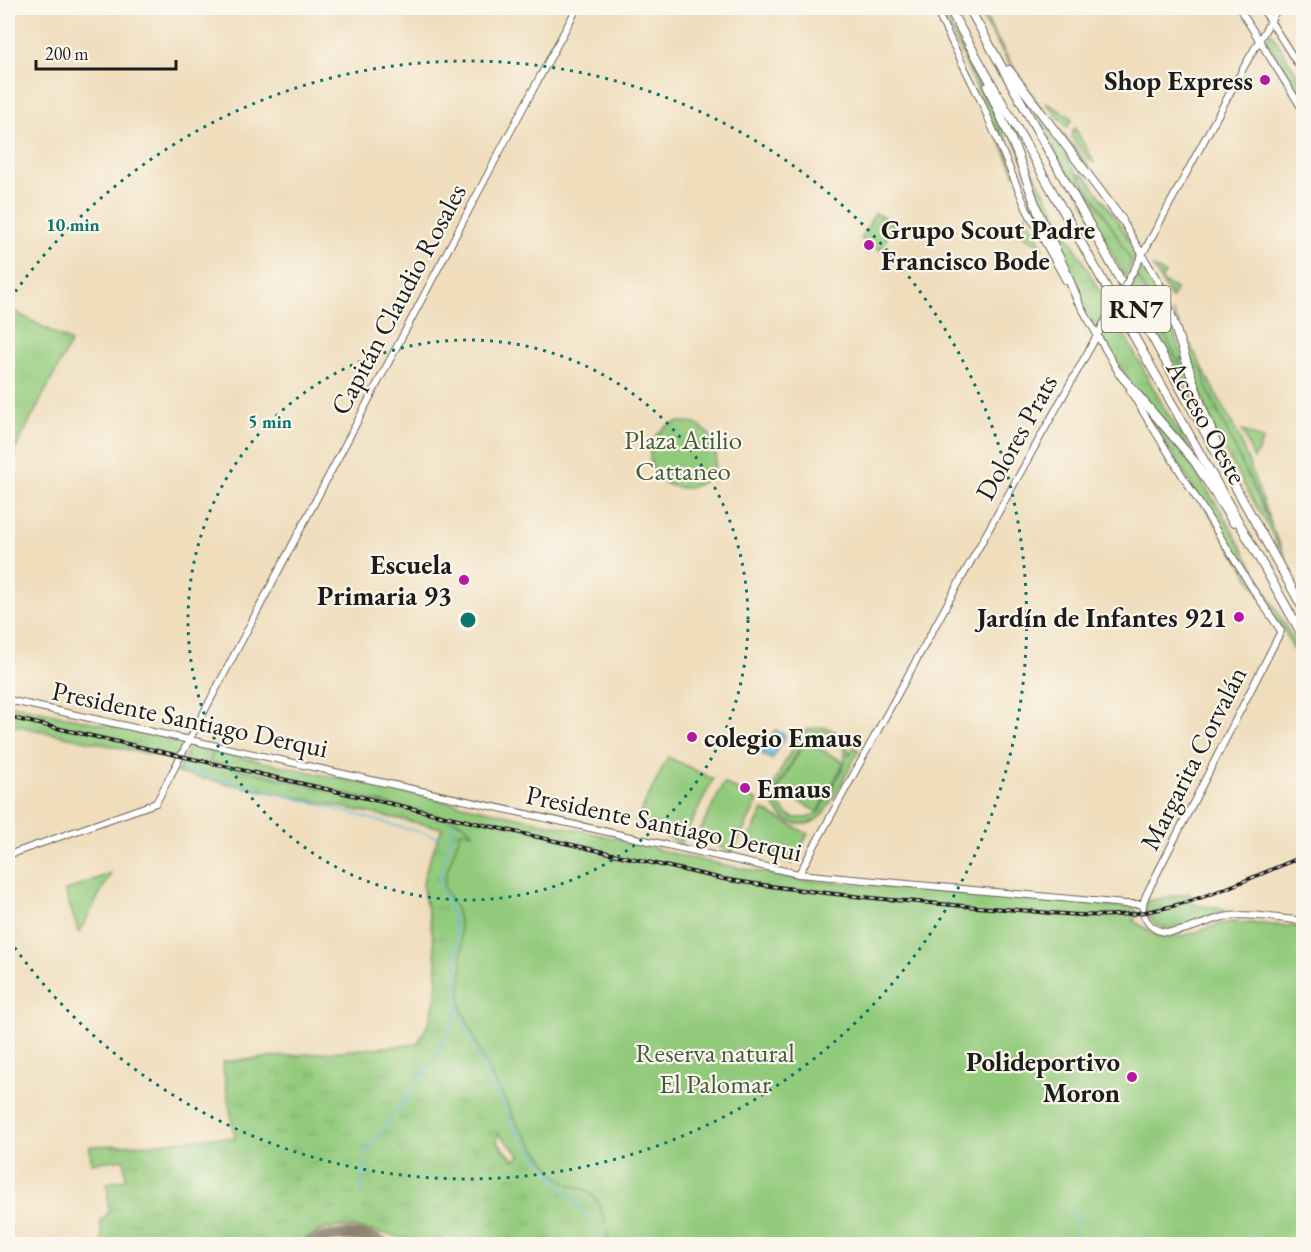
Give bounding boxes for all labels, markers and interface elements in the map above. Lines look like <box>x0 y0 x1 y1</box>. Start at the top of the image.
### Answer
scale bar <box>36 33 176 71</box>
text: 200 m <box>45 42 89 65</box>
place label: Shop Express <box>1104 63 1253 98</box>
marker: Shop Express <box>1258 73 1272 87</box>
street label: Capitán Claudio Rosales <box>322 177 474 421</box>
place label: Grupo Scout Padre Francisco Bode <box>881 212 1095 278</box>
text: 10 min <box>46 213 100 236</box>
marker: Grupo Scout Padre Francisco Bode <box>862 238 876 252</box>
road number: RN7 <box>1102 286 1170 332</box>
street label: Acceso Oeste <box>1158 353 1255 490</box>
street label: Dolores Prats <box>967 368 1065 506</box>
text: 5 min <box>248 410 292 433</box>
park label: Plaza Atilio Cattaneo <box>624 422 742 488</box>
place label: Escuela Primaria 93 <box>317 547 452 613</box>
marker: Escuela Primaria 93 <box>457 573 471 587</box>
place label: Jardín de Infantes 921 <box>974 600 1227 635</box>
centre of rings <box>458 610 478 630</box>
marker: Jardín de Infantes 921 <box>1232 610 1246 624</box>
street label: Margarita Corvalán <box>1132 660 1254 856</box>
street label: Presidente Santiago Derqui <box>49 673 332 765</box>
place label: colegio Emaus <box>704 720 862 755</box>
marker: colegio Emaus <box>685 730 699 744</box>
place label: Emaus <box>757 771 831 806</box>
street label: Presidente Santiago Derqui <box>523 777 806 869</box>
marker: Emaus <box>738 781 752 795</box>
park label: Reserva natural El Palomar <box>635 1035 795 1101</box>
place label: Polideportivo Moron <box>966 1044 1120 1110</box>
marker: Polideportivo Moron <box>1125 1070 1139 1084</box>

